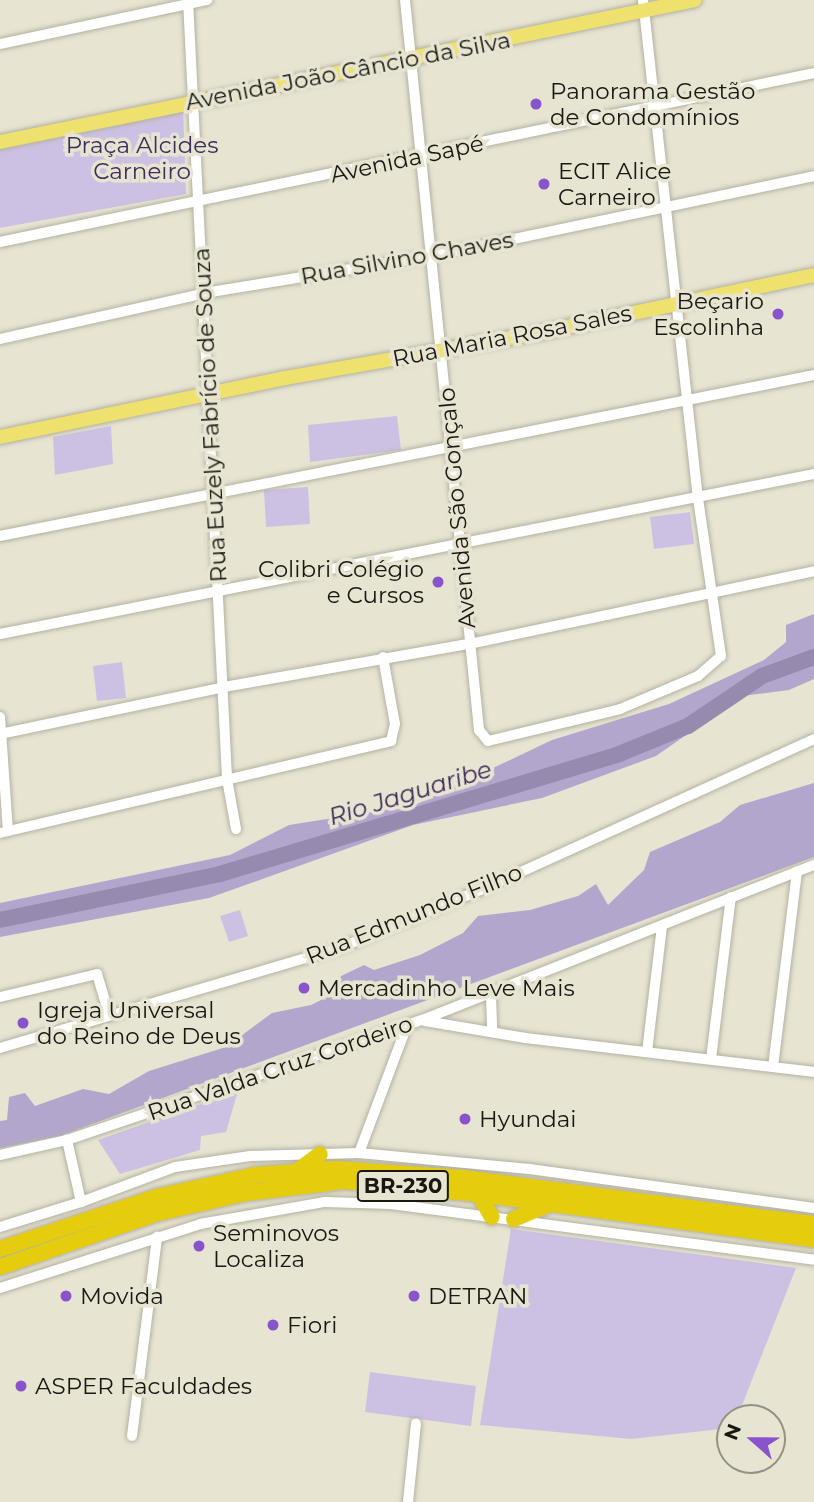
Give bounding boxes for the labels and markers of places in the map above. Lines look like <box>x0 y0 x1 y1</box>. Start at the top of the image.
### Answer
place label: Panorama Gestão de Condomínios <box>550 77 755 131</box>
marker: Panorama Gestão de Condomínios <box>528 96 544 112</box>
place label: ECIT Alice Carneiro <box>558 157 671 211</box>
marker: ECIT Alice Carneiro <box>536 176 552 192</box>
place label: Beçario Escolinha <box>653 287 764 341</box>
marker: Beçario Escolinha <box>770 306 786 322</box>
place label: Colibri Colégio e Cursos <box>258 555 424 609</box>
marker: Colibri Colégio e Cursos <box>430 574 446 590</box>
place label: Mercadinho Leve Mais <box>318 974 575 1002</box>
marker: Mercadinho Leve Mais <box>296 980 312 996</box>
place label: Igreja Universal do Reino de Deus <box>37 996 241 1050</box>
marker: Igreja Universal do Reino de Deus <box>15 1015 31 1031</box>
place label: Hyundai <box>479 1105 577 1133</box>
marker: Hyundai <box>457 1111 473 1127</box>
place label: Seminovos Localiza <box>213 1219 339 1273</box>
marker: Seminovos Localiza <box>191 1238 207 1254</box>
place label: Movida <box>80 1282 164 1310</box>
place label: DETRAN <box>428 1282 527 1310</box>
marker: Movida <box>58 1288 74 1304</box>
marker: DETRAN <box>406 1288 422 1304</box>
place label: Fiori <box>287 1311 337 1339</box>
marker: Fiori <box>265 1317 281 1333</box>
place label: ASPER Faculdades <box>35 1372 252 1400</box>
marker: ASPER Faculdades <box>13 1378 29 1394</box>

